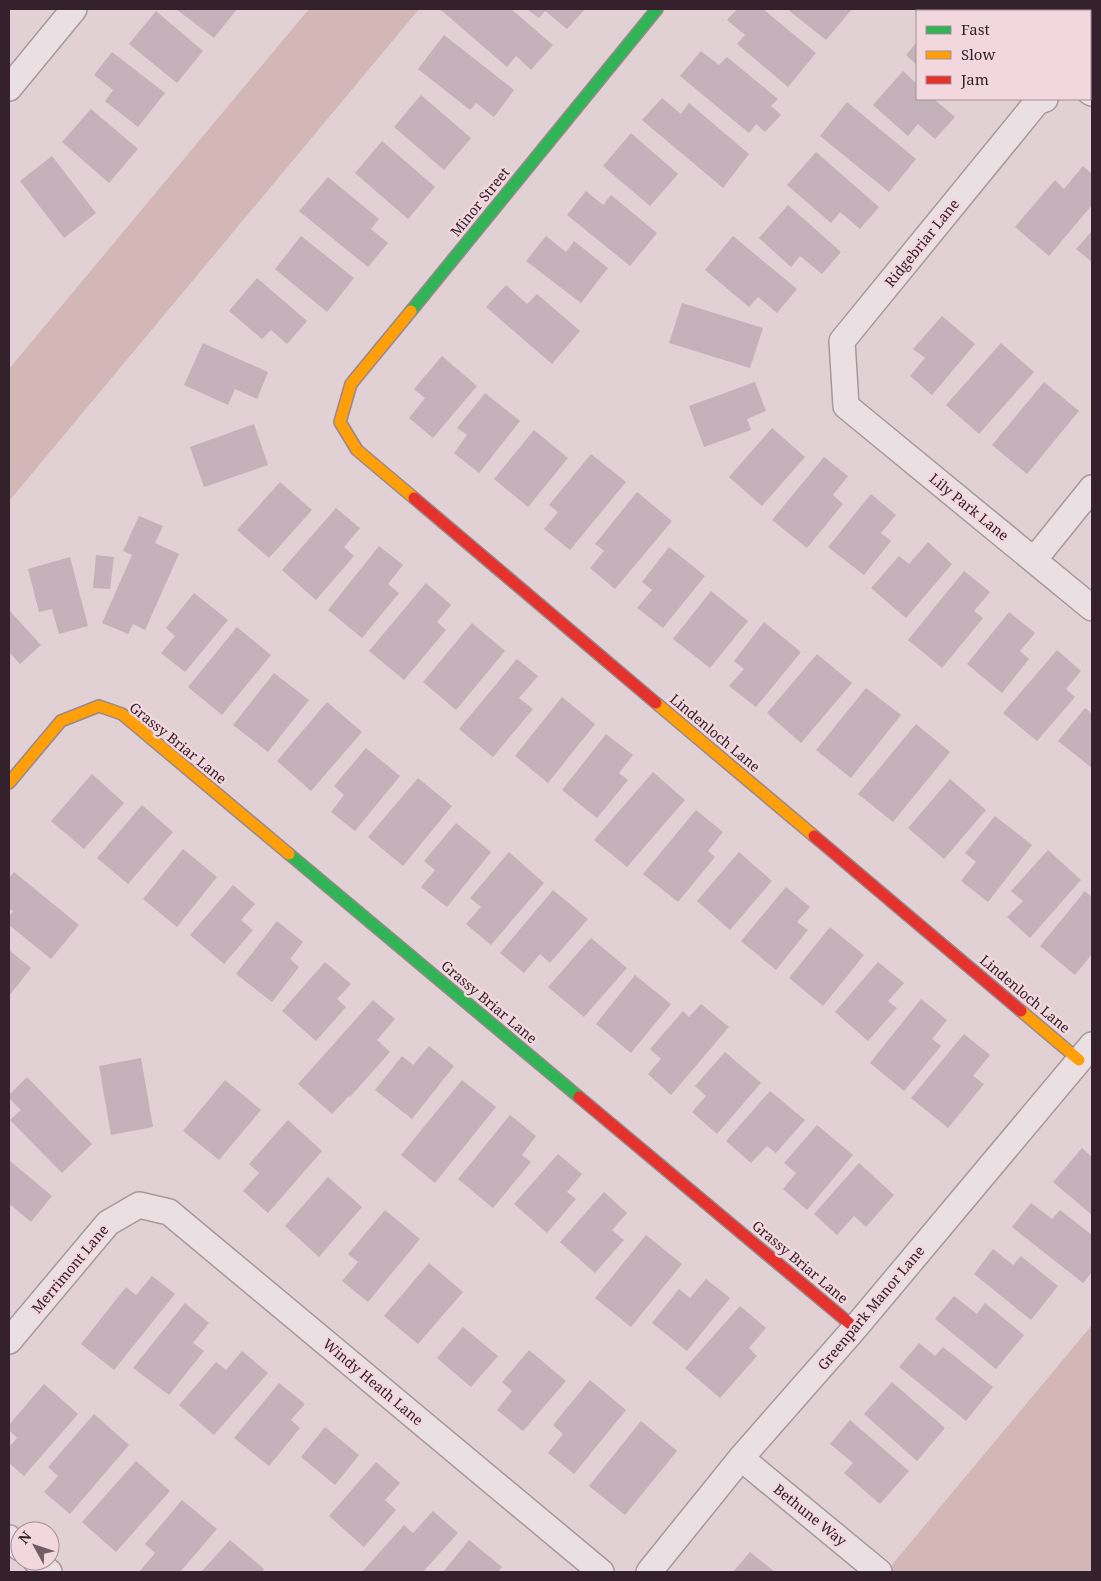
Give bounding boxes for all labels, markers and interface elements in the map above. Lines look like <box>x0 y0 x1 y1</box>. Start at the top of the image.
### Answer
legend <box>916 10 1091 100</box>
text: Fast <box>961 19 990 39</box>
text: Slow <box>961 44 995 64</box>
text: Jam <box>960 69 989 89</box>
street label: Minor Street <box>446 163 513 240</box>
street label: Ridgebriar Lane <box>880 195 963 291</box>
street label: Lily Park Lane <box>926 469 1013 545</box>
street label: Lindenloch Lane <box>666 689 764 776</box>
street label: Grassy Briar Lane <box>126 698 231 788</box>
street label: Lindenloch Lane <box>976 950 1074 1037</box>
street label: Grassy Briar Lane <box>437 956 541 1047</box>
street label: Grassy Briar Lane <box>748 1216 852 1307</box>
street label: Merrimont Lane <box>27 1220 112 1317</box>
street label: Greenpark Manor Lane <box>813 1241 928 1374</box>
street label: Windy Heath Lane <box>319 1334 427 1429</box>
street label: Bethune Way <box>770 1479 851 1550</box>
north arrow <box>10 1521 60 1571</box>
text: N <box>14 1527 35 1548</box>

